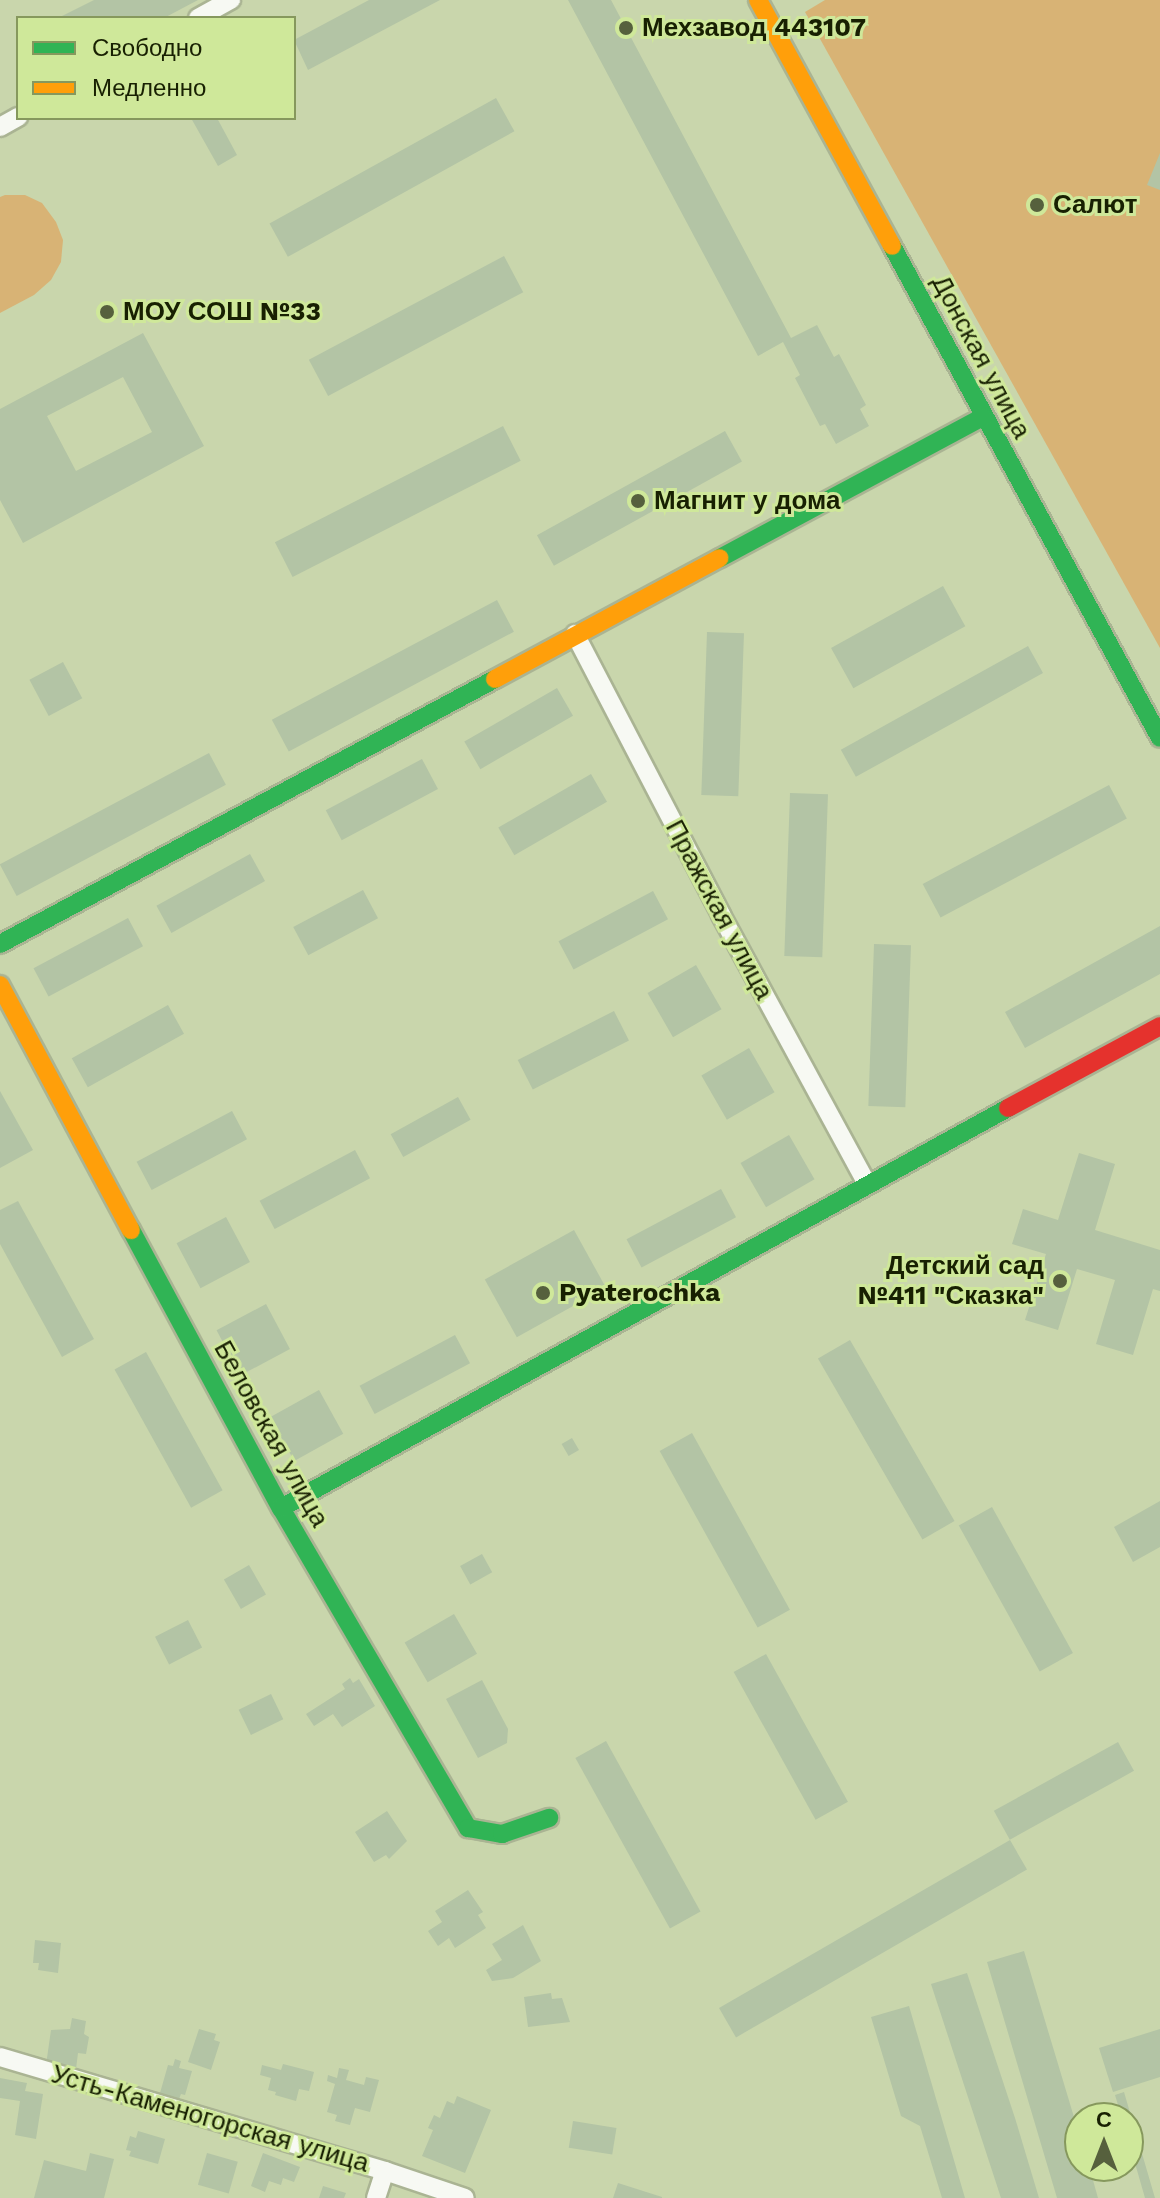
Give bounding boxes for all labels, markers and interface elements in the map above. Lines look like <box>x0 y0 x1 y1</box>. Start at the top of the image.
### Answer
place label: Мехзавод 443107 <box>642 12 866 44</box>
legend <box>16 16 296 120</box>
marker: Мехзавод 443107 <box>617 19 635 37</box>
text: Свободно <box>92 34 202 62</box>
text: Медленно <box>92 74 206 102</box>
place label: Салют <box>1053 189 1137 221</box>
marker: Салют <box>1028 196 1046 214</box>
street label: Донская улица <box>925 270 1037 444</box>
place label: МОУ СОШ №33 <box>123 296 321 328</box>
marker: МОУ СОШ №33 <box>98 303 116 321</box>
place label: Магнит у дома <box>654 485 840 517</box>
marker: Магнит у дома <box>629 492 647 510</box>
street label: Пражская улица <box>659 815 779 1005</box>
place label: Детский сад №411 "Сказка" <box>858 1250 1044 1312</box>
marker: Детский сад №411 "Сказка" <box>1051 1272 1069 1290</box>
place label: Pyaterochka <box>559 1277 720 1309</box>
marker: Pyaterochka <box>534 1284 552 1302</box>
street label: Беловская улица <box>207 1336 335 1532</box>
street label: Усть-Каменогорская улица <box>48 2059 372 2179</box>
north arrow <box>1064 2102 1144 2182</box>
text: С <box>1096 2107 1112 2132</box>

